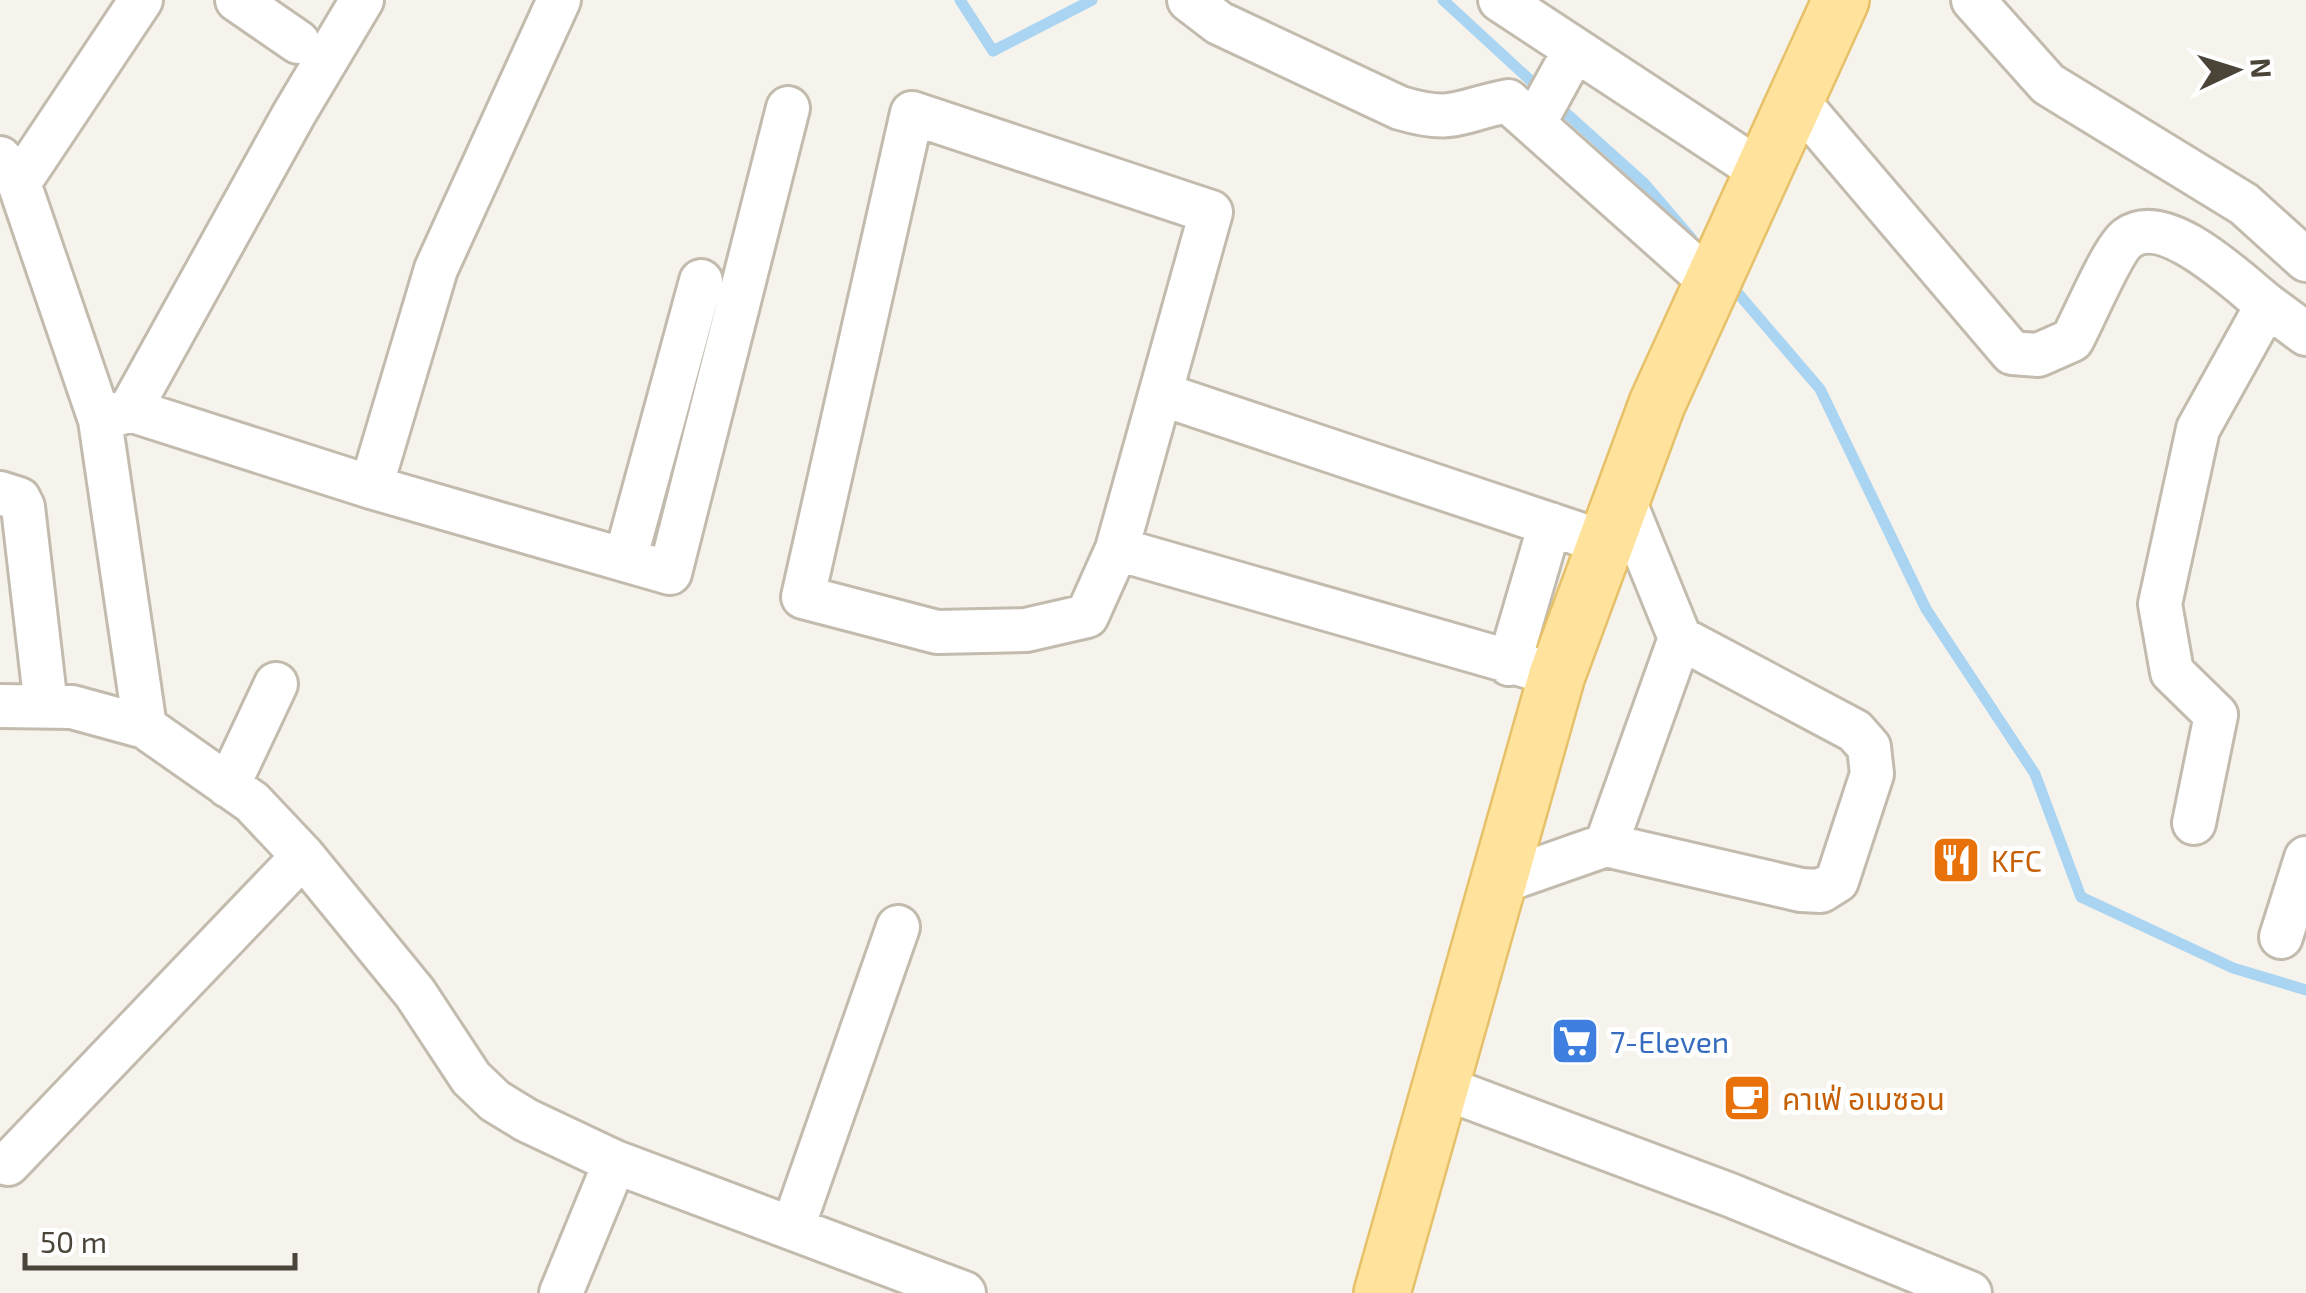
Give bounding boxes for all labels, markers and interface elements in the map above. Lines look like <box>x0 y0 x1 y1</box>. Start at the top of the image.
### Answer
north arrow <box>2186 20 2286 120</box>
text: N <box>2244 57 2280 79</box>
restaurant icon: KFC <box>1930 834 1982 886</box>
place label: KFC <box>1991 842 2042 878</box>
supermarket icon: 7-Eleven <box>1549 1015 1601 1067</box>
place label: 7-Eleven <box>1610 1023 1729 1059</box>
cafe icon: คาเฟ่ อเมซอน <box>1721 1072 1773 1124</box>
place label: คาเฟ่ อเมซอน <box>1782 1080 1945 1116</box>
scale bar <box>25 1208 295 1270</box>
text: 50 m <box>40 1223 107 1259</box>

